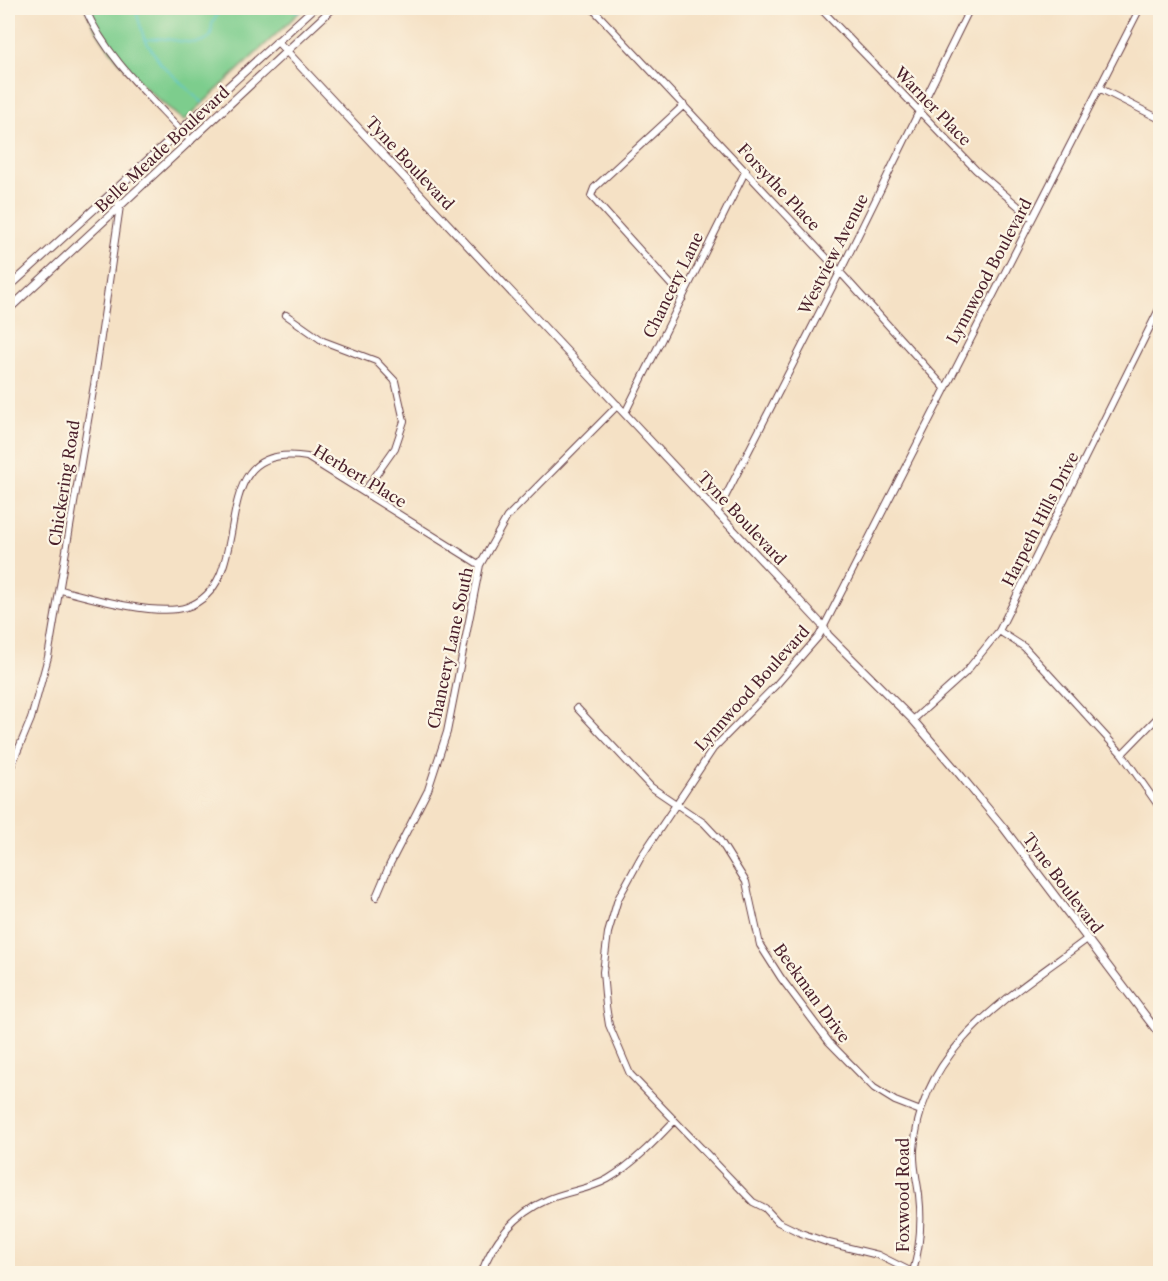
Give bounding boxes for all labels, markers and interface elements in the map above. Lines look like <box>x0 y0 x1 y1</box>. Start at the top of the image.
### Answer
street label: Warner Place <box>890 62 976 150</box>
street label: Belle Meade Boulevard <box>91 81 233 216</box>
street label: Tyne Boulevard <box>362 112 459 214</box>
street label: Forsythe Place <box>733 139 825 235</box>
street label: Westview Avenue <box>793 190 872 319</box>
street label: Lynnwood Boulevard <box>942 195 1036 347</box>
street label: Chancery Lane <box>639 229 707 341</box>
street label: Chickering Road <box>44 418 84 547</box>
street label: Herbert Place <box>310 440 410 512</box>
street label: Harpeth Hills Drive <box>997 448 1083 590</box>
street label: Tyne Boulevard <box>694 467 791 569</box>
street label: Chancery Lane South <box>423 565 477 731</box>
street label: Lynnwood Boulevard <box>690 621 814 755</box>
street label: Tyne Boulevard <box>1019 829 1107 937</box>
street label: Beekman Drive <box>769 940 855 1046</box>
street label: Foxwood Road <box>893 1138 913 1252</box>

